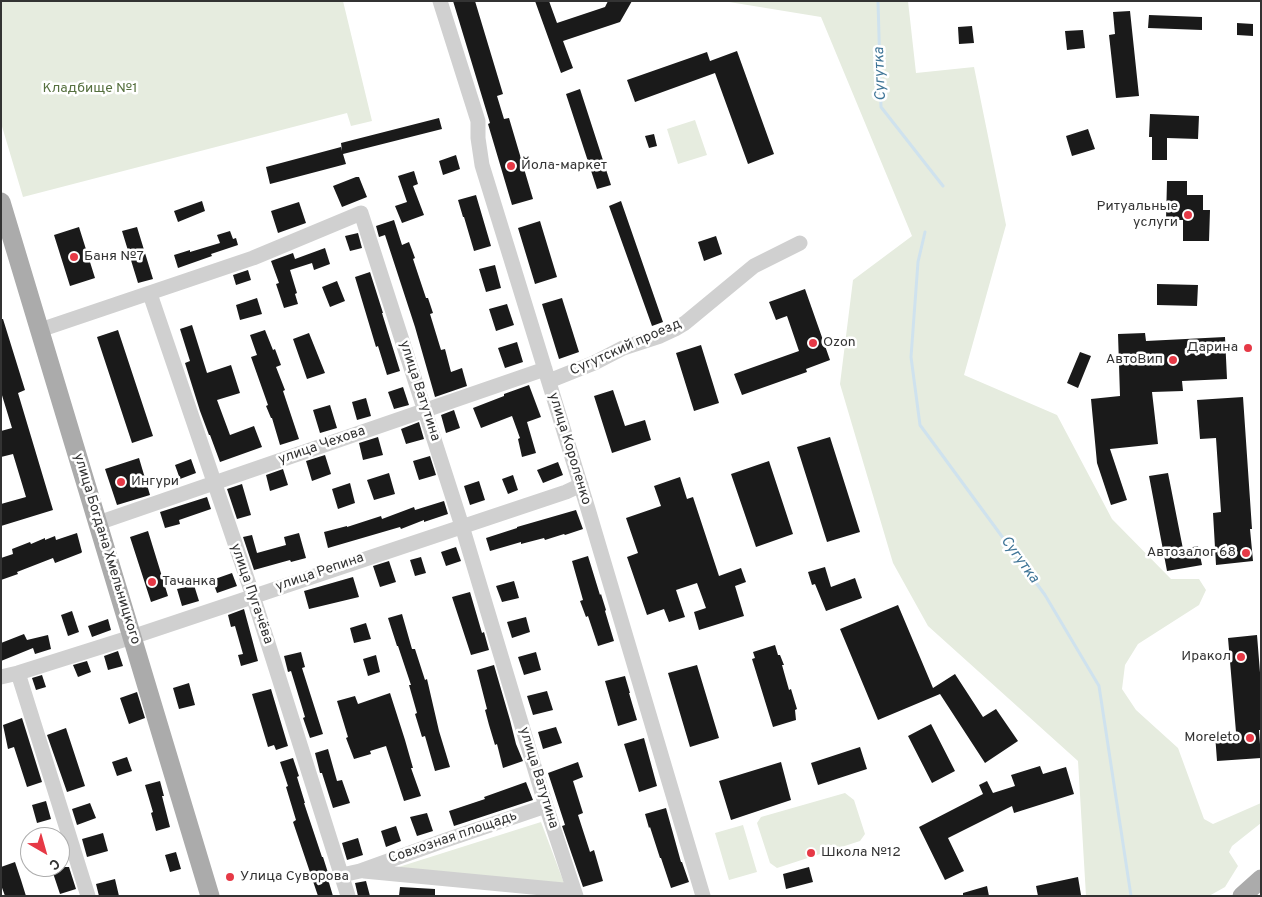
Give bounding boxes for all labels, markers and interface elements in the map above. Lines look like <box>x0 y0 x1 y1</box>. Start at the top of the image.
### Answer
water label: Сугутка <box>871 47 891 101</box>
park label: Кладбище №1 <box>42 81 138 97</box>
place label: Йола-маркет <box>521 158 607 174</box>
marker: Йола-маркет <box>505 160 517 172</box>
place label: Ритуальные услуги <box>1097 199 1178 232</box>
marker: Ритуальные услуги <box>1182 209 1194 221</box>
place label: Баня №7 <box>84 249 144 265</box>
marker: Баня №7 <box>68 251 80 263</box>
street label: Сугутский проезд <box>568 316 684 380</box>
place label: Ozon <box>823 335 856 351</box>
marker: Ozon <box>807 337 819 349</box>
street label: улица Ватутина <box>395 338 443 444</box>
place label: Дарина <box>1187 340 1238 356</box>
marker: Дарина <box>1242 342 1254 354</box>
place label: АвтоВип <box>1106 352 1163 368</box>
marker: АвтоВип <box>1167 354 1179 366</box>
street label: улица Короленко <box>544 391 594 507</box>
street label: улица Чехова <box>276 423 368 469</box>
street label: улица Богдана Хмельницкого <box>69 451 143 647</box>
place label: Ингури <box>131 474 179 490</box>
marker: Ингури <box>115 476 127 488</box>
water label: Сугутка <box>996 533 1042 587</box>
street label: улица Пугачёва <box>226 542 276 646</box>
place label: Автозалог 68 <box>1147 545 1236 561</box>
marker: Автозалог 68 <box>1240 547 1252 559</box>
street label: улица Репина <box>274 550 366 596</box>
place label: Тачанка <box>162 574 216 590</box>
marker: Тачанка <box>146 576 158 588</box>
place label: Иракол <box>1181 649 1231 665</box>
marker: Иракол <box>1235 651 1247 663</box>
street label: улица Ватутина <box>515 725 561 831</box>
place label: Moreleto <box>1184 730 1240 746</box>
marker: Moreleto <box>1244 732 1256 744</box>
street label: Совхозная площадь <box>386 808 520 868</box>
north arrow <box>20 827 70 877</box>
place label: Школа №12 <box>821 845 901 861</box>
marker: Школа №12 <box>805 847 817 859</box>
text: С <box>45 854 63 873</box>
place label: Улица Суворова <box>240 869 349 885</box>
marker: Улица Суворова <box>224 871 236 883</box>

